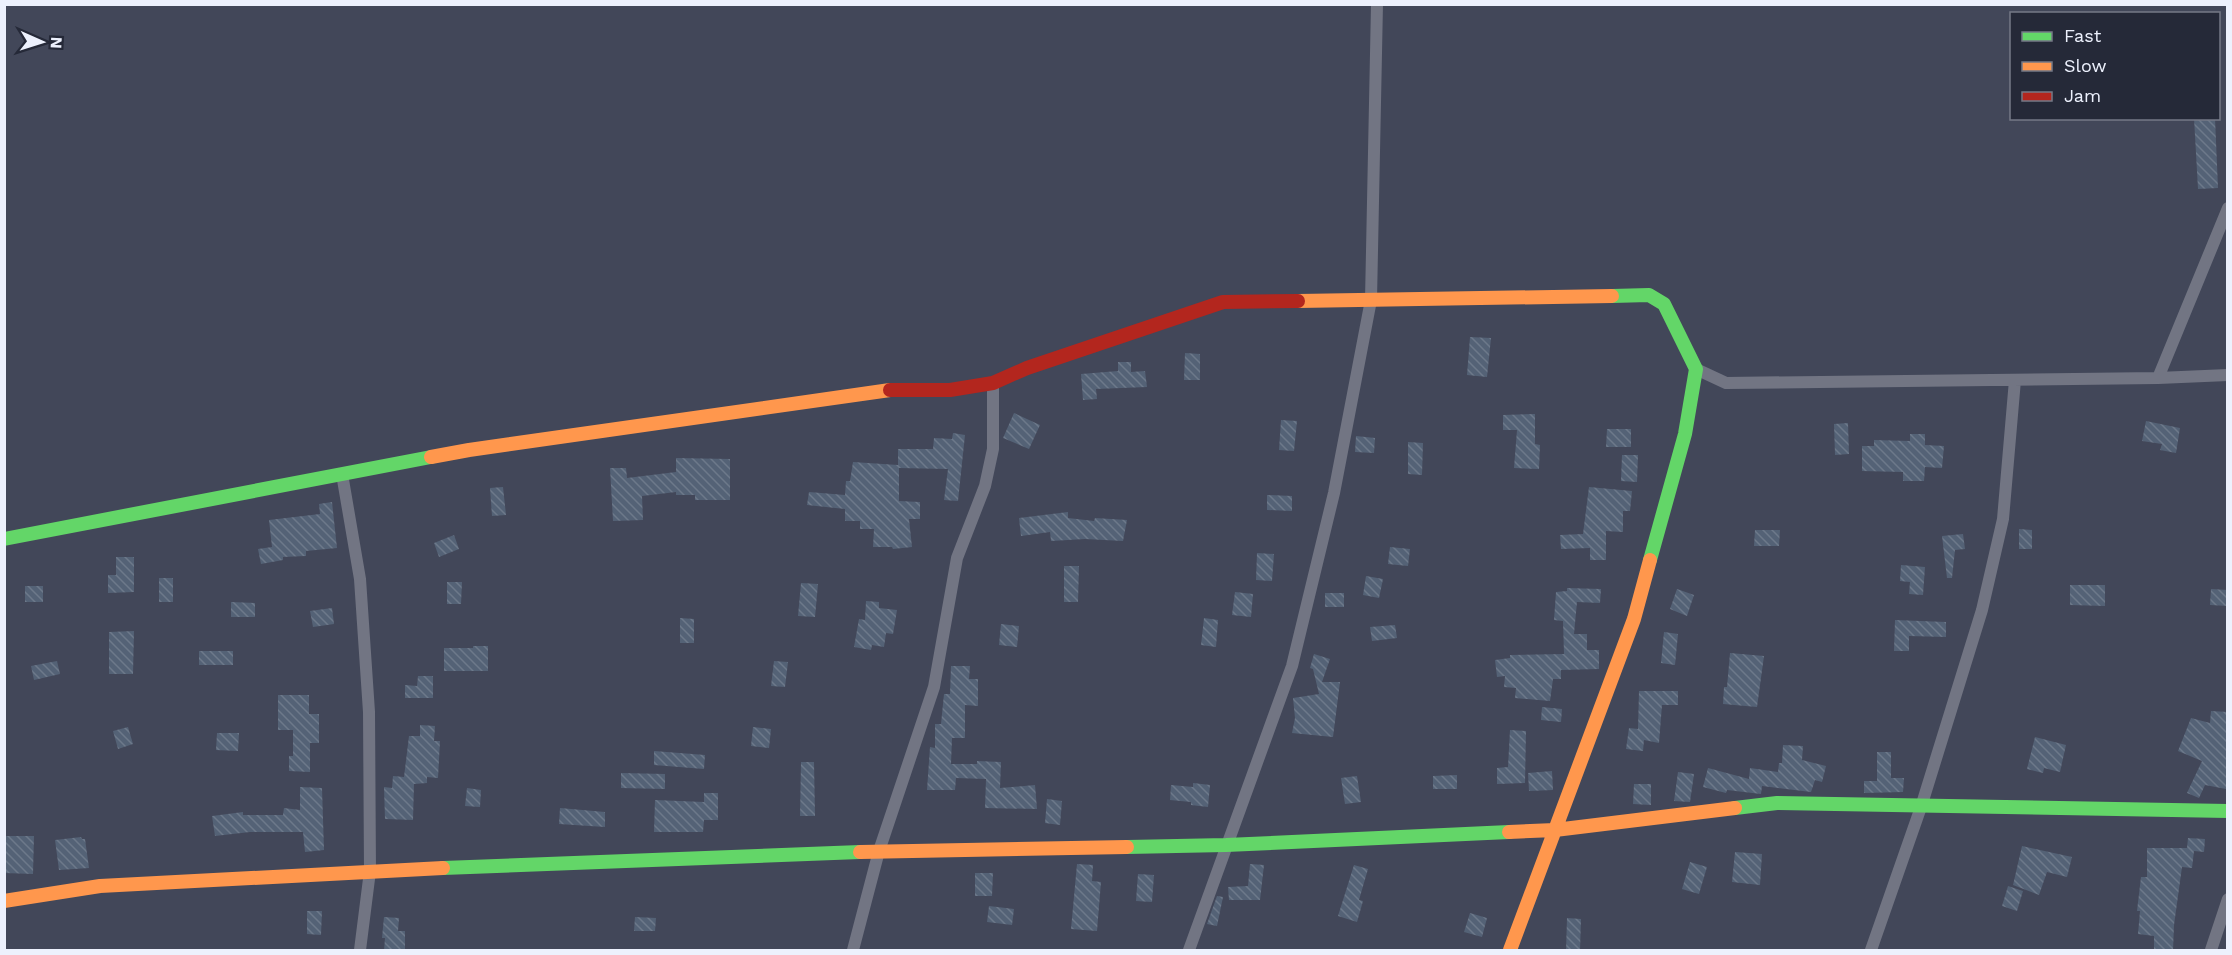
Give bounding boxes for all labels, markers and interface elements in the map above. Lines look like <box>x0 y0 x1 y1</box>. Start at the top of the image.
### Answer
north arrow <box>12 12 72 72</box>
legend <box>2010 12 2220 120</box>
text: Fast <box>2064 25 2102 46</box>
text: N <box>47 36 66 49</box>
text: Slow <box>2064 55 2107 76</box>
text: Jam <box>2064 85 2101 106</box>

